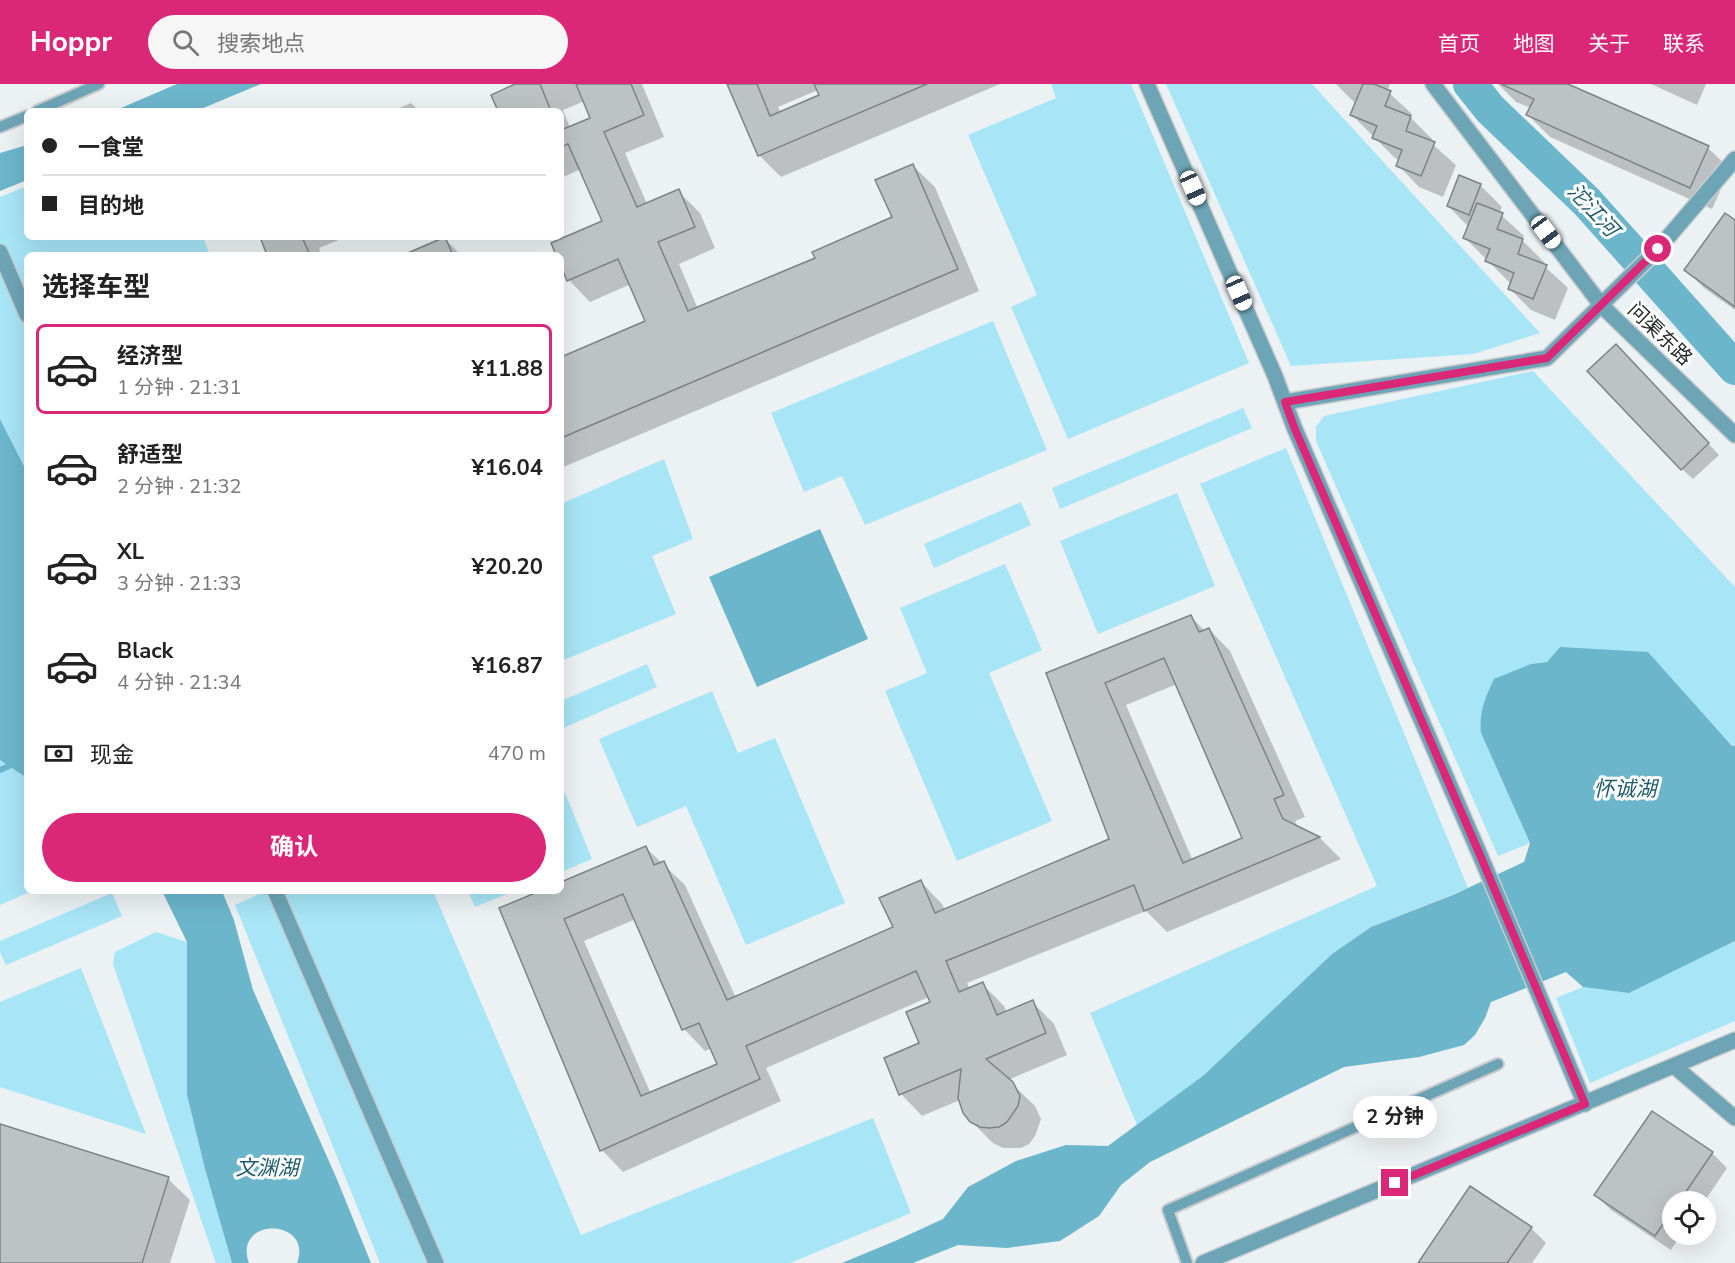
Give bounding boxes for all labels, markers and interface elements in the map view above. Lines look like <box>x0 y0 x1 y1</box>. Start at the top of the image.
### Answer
search box <box>148 15 568 69</box>
text: Hoppr <box>30 23 112 61</box>
icon: search <box>169 26 202 59</box>
text: 搜索地点 <box>217 29 305 59</box>
text: 首页 <box>1438 30 1480 58</box>
text: 地图 <box>1513 30 1555 58</box>
text: 关于 <box>1588 30 1630 58</box>
text: 联系 <box>1663 30 1705 58</box>
text: 一食堂 <box>78 133 144 163</box>
car <box>1177 168 1209 208</box>
water label: 沱江河 <box>1561 177 1627 246</box>
text: 目的地 <box>78 191 144 221</box>
car <box>1528 212 1564 252</box>
route start <box>1644 235 1671 262</box>
text: 选择车型 <box>42 269 150 306</box>
car <box>1223 273 1255 313</box>
street label: 问渠东路 <box>1622 297 1698 371</box>
text: 经济型 <box>117 341 183 371</box>
icon: car <box>45 342 99 396</box>
text: ¥11.88 <box>472 354 543 384</box>
text: 1 分钟 · 21:31 <box>117 374 242 401</box>
text: 舒适型 <box>117 440 183 470</box>
icon: car <box>45 441 99 495</box>
text: ¥16.04 <box>472 453 543 483</box>
text: 2 分钟 · 21:32 <box>117 473 242 500</box>
text: XL <box>117 537 144 567</box>
icon: car <box>45 540 99 594</box>
text: ¥20.20 <box>472 552 543 582</box>
text: 3 分钟 · 21:33 <box>117 570 242 597</box>
text: Black <box>117 636 173 666</box>
icon: car <box>45 639 99 693</box>
text: ¥16.87 <box>472 651 543 681</box>
text: 4 分钟 · 21:34 <box>117 669 242 696</box>
icon: cash <box>42 737 75 770</box>
text: 现金 <box>90 740 134 770</box>
text: 470 m <box>488 740 546 767</box>
water label: 怀诚湖 <box>1594 775 1659 803</box>
button: 确认 <box>42 813 546 882</box>
callout: 2 分钟 <box>1353 1096 1437 1138</box>
text: 2 分钟 <box>1366 1103 1424 1130</box>
water label: 文渊湖 <box>236 1154 301 1182</box>
route end <box>1381 1169 1408 1196</box>
map controls <box>1662 1191 1716 1245</box>
button: locate <box>1662 1191 1716 1245</box>

